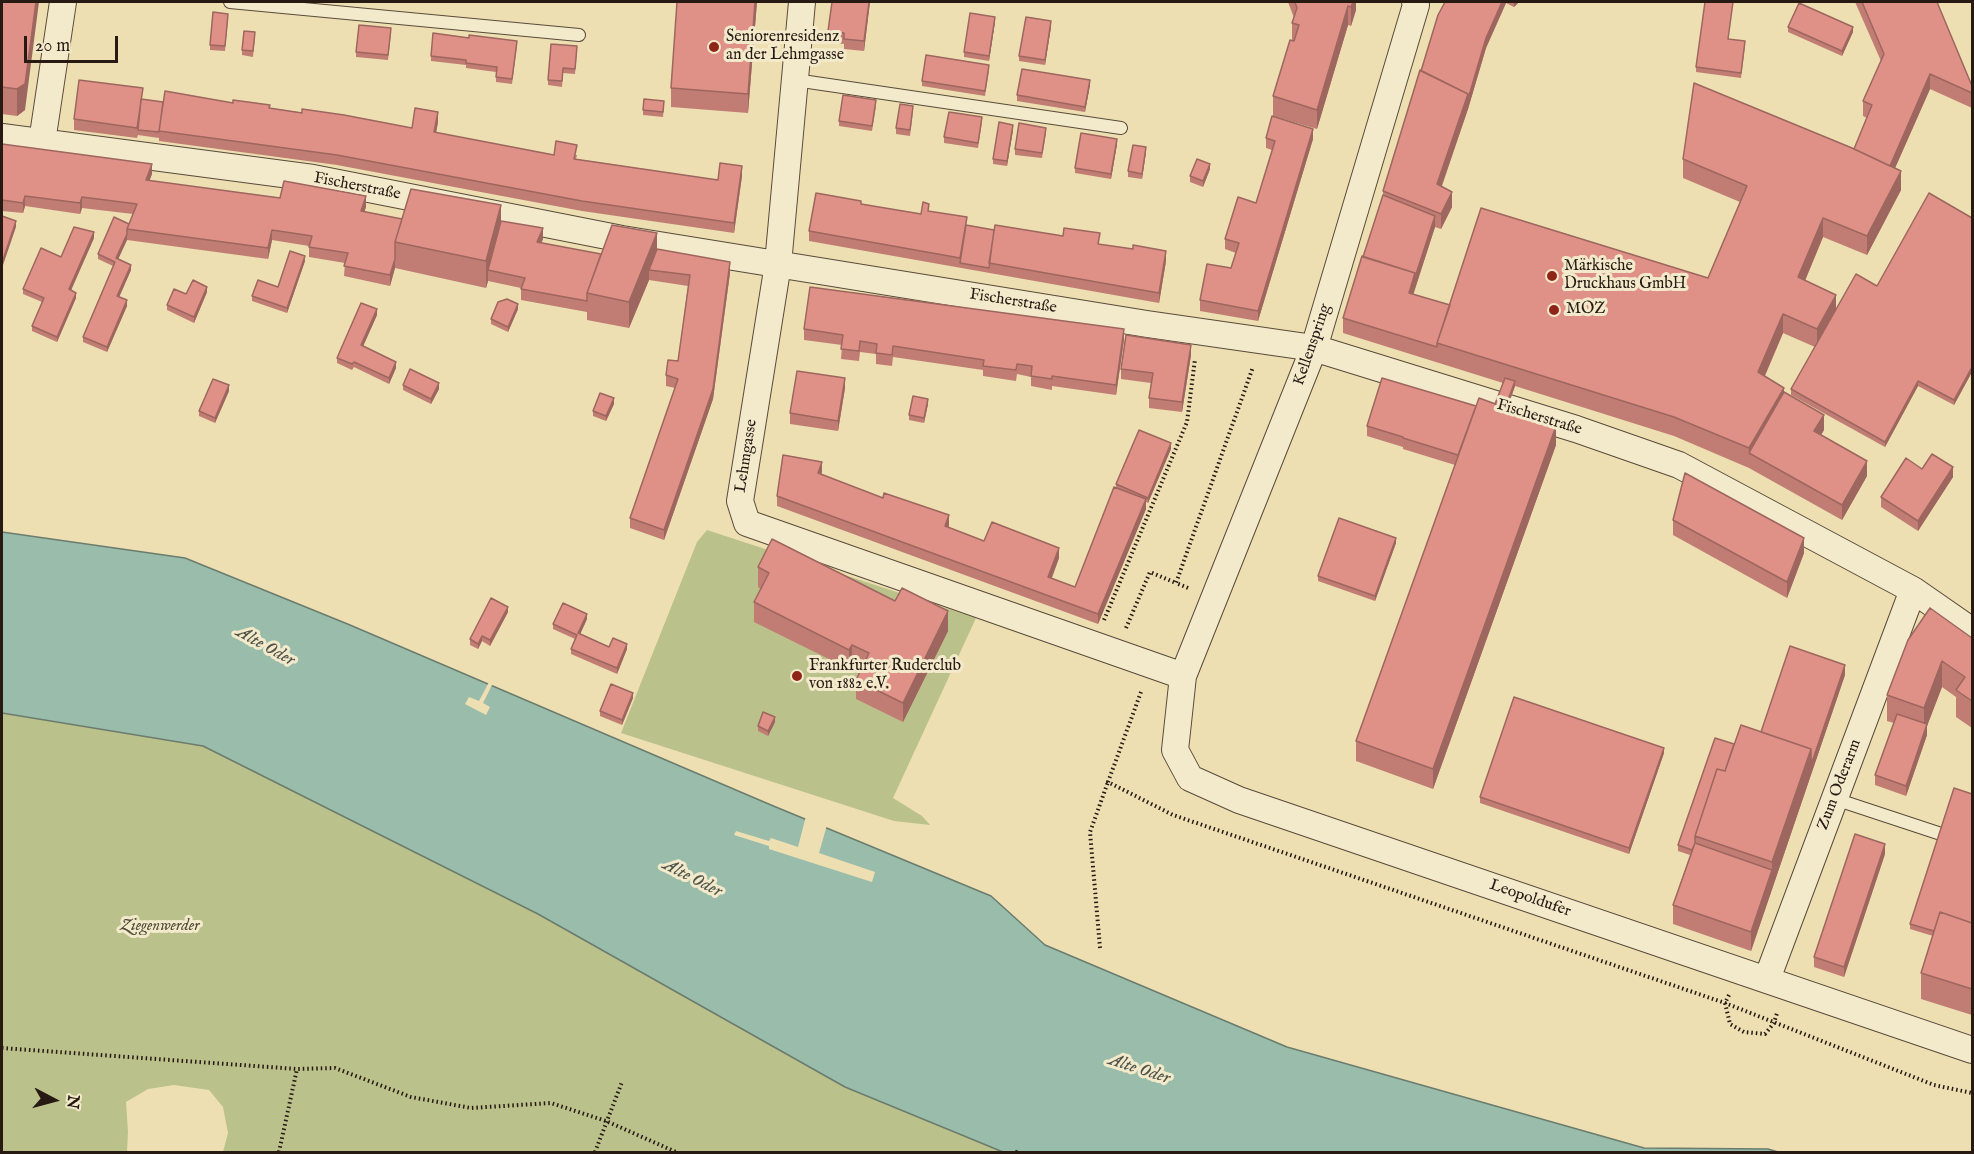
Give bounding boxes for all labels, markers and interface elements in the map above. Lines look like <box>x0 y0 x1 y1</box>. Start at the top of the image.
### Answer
scale bar <box>27 24 122 62</box>
place label: Seniorenresidenz an der Lehmgasse <box>726 28 844 66</box>
text: 20 m <box>35 35 70 58</box>
marker: Seniorenresidenz an der Lehmgasse <box>707 40 721 54</box>
street label: Fischerstraße <box>312 169 402 205</box>
place label: Märkische Druckhaus GmbH <box>1564 257 1686 295</box>
marker: Märkische Druckhaus GmbH <box>1545 269 1559 283</box>
street label: Fischerstraße <box>968 286 1058 318</box>
place label: MOZ <box>1566 300 1605 320</box>
street label: Kellenspring <box>1290 302 1336 388</box>
marker: MOZ <box>1547 303 1561 317</box>
street label: Fischerstraße <box>1494 396 1584 440</box>
street label: Lehmgasse <box>732 418 762 494</box>
water label: Alte Oder <box>232 622 298 672</box>
place label: Frankfurter Ruderclub von 1882 e.V. <box>809 657 961 695</box>
marker: Frankfurter Ruderclub von 1882 e.V. <box>790 669 804 683</box>
street label: Zum Oderarm <box>1814 737 1866 833</box>
water label: Alte Oder <box>659 855 725 903</box>
street label: Leopoldufer <box>1487 876 1573 922</box>
park label: Ziegenwerder <box>121 917 199 937</box>
water label: Alte Oder <box>1105 1050 1173 1090</box>
north arrow <box>24 1070 84 1130</box>
text: N <box>61 1094 83 1110</box>

